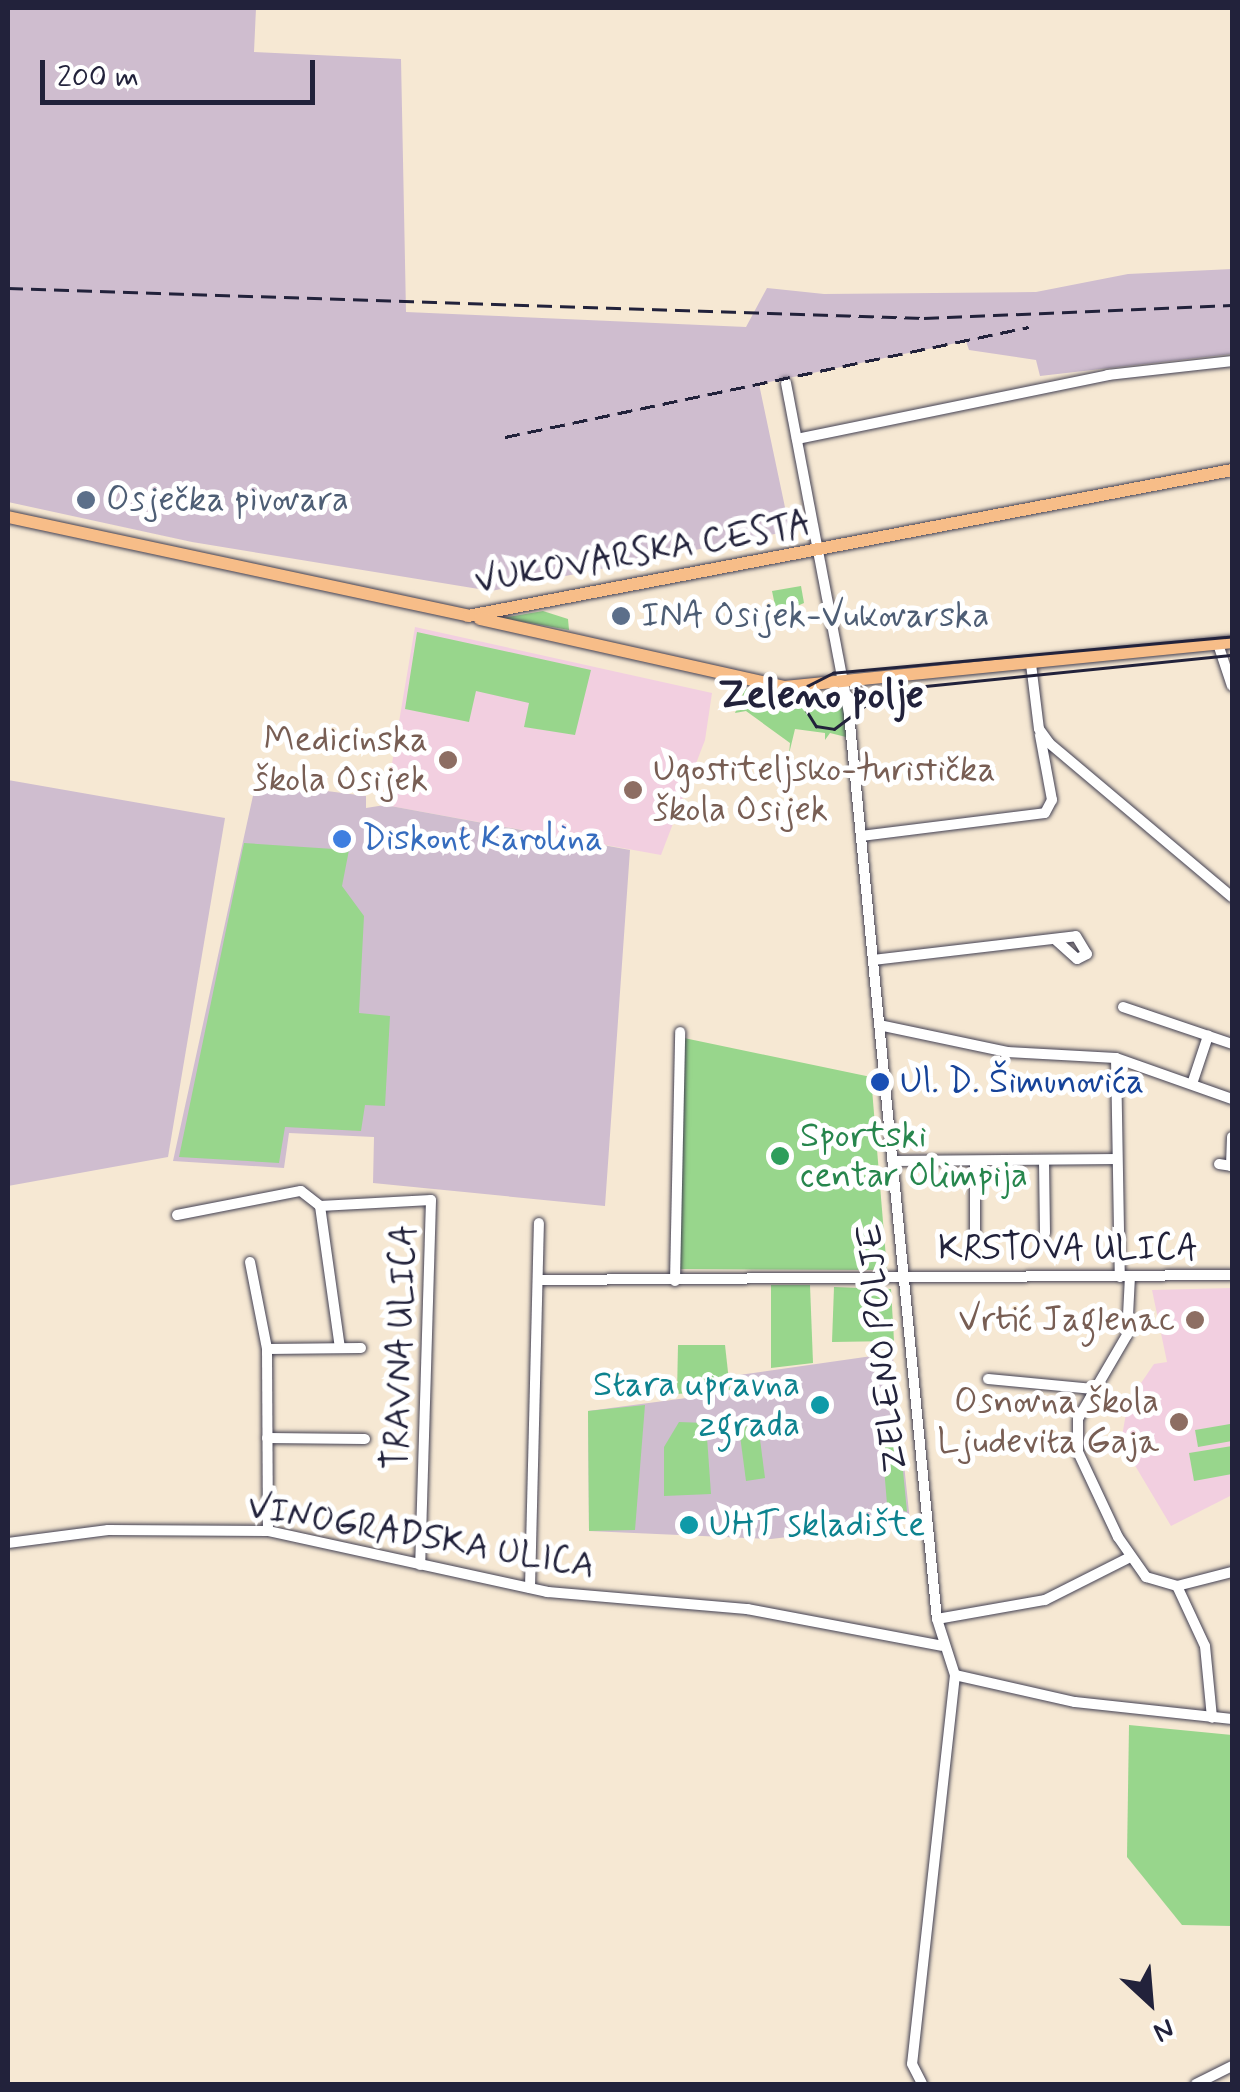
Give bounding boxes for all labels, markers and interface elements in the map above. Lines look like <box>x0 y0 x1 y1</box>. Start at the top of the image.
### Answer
scale bar <box>45 40 320 102</box>
text: 200 m <box>57 58 139 97</box>
place label: Osječka pivovara <box>106 479 350 521</box>
marker: Osječka pivovara <box>75 489 97 511</box>
street label: VUKOVARSKA CESTA <box>474 503 812 603</box>
place label: INA Osijek-Vukovarska <box>641 595 992 637</box>
marker: INA Osijek-Vukovarska <box>610 605 632 627</box>
district label: Zeleno polje <box>718 672 924 720</box>
place label: Medicinska škola Osijek <box>250 719 428 801</box>
marker: Medicinska škola Osijek <box>437 749 459 771</box>
place label: Ugostiteljsko-turistička škola Osijek <box>653 749 996 831</box>
marker: Ugostiteljsko-turistička škola Osijek <box>622 779 644 801</box>
place label: Diskont Karolina <box>362 818 607 860</box>
marker: Diskont Karolina <box>331 828 353 850</box>
place label: Ul. D. Šimunovića <box>900 1061 1144 1103</box>
marker: Ul. D. Šimunovića <box>869 1071 891 1093</box>
place label: Sportski centar Olimpija <box>800 1115 1030 1197</box>
marker: Sportski centar Olimpija <box>769 1145 791 1167</box>
street label: ZELENO POLJE <box>849 1221 917 1475</box>
street label: TRAVNA ULICA <box>376 1222 426 1472</box>
street label: KRSTOVA ULICA <box>936 1228 1200 1270</box>
place label: Vrtić Jaglenac <box>958 1299 1175 1341</box>
marker: Vrtić Jaglenac <box>1184 1309 1206 1331</box>
place label: Stara upravna zgrada <box>595 1364 800 1446</box>
place label: Osnovna škola Ljudevita Gaja <box>939 1381 1159 1463</box>
marker: Stara upravna zgrada <box>809 1394 831 1416</box>
marker: Osnovna škola Ljudevita Gaja <box>1168 1411 1190 1433</box>
street label: VINOGRADSKA ULICA <box>239 1485 603 1589</box>
place label: UHT skladište <box>709 1504 925 1546</box>
marker: UHT skladište <box>678 1514 700 1536</box>
north arrow <box>1100 1952 1200 2052</box>
text: N <box>1147 2009 1180 2050</box>

